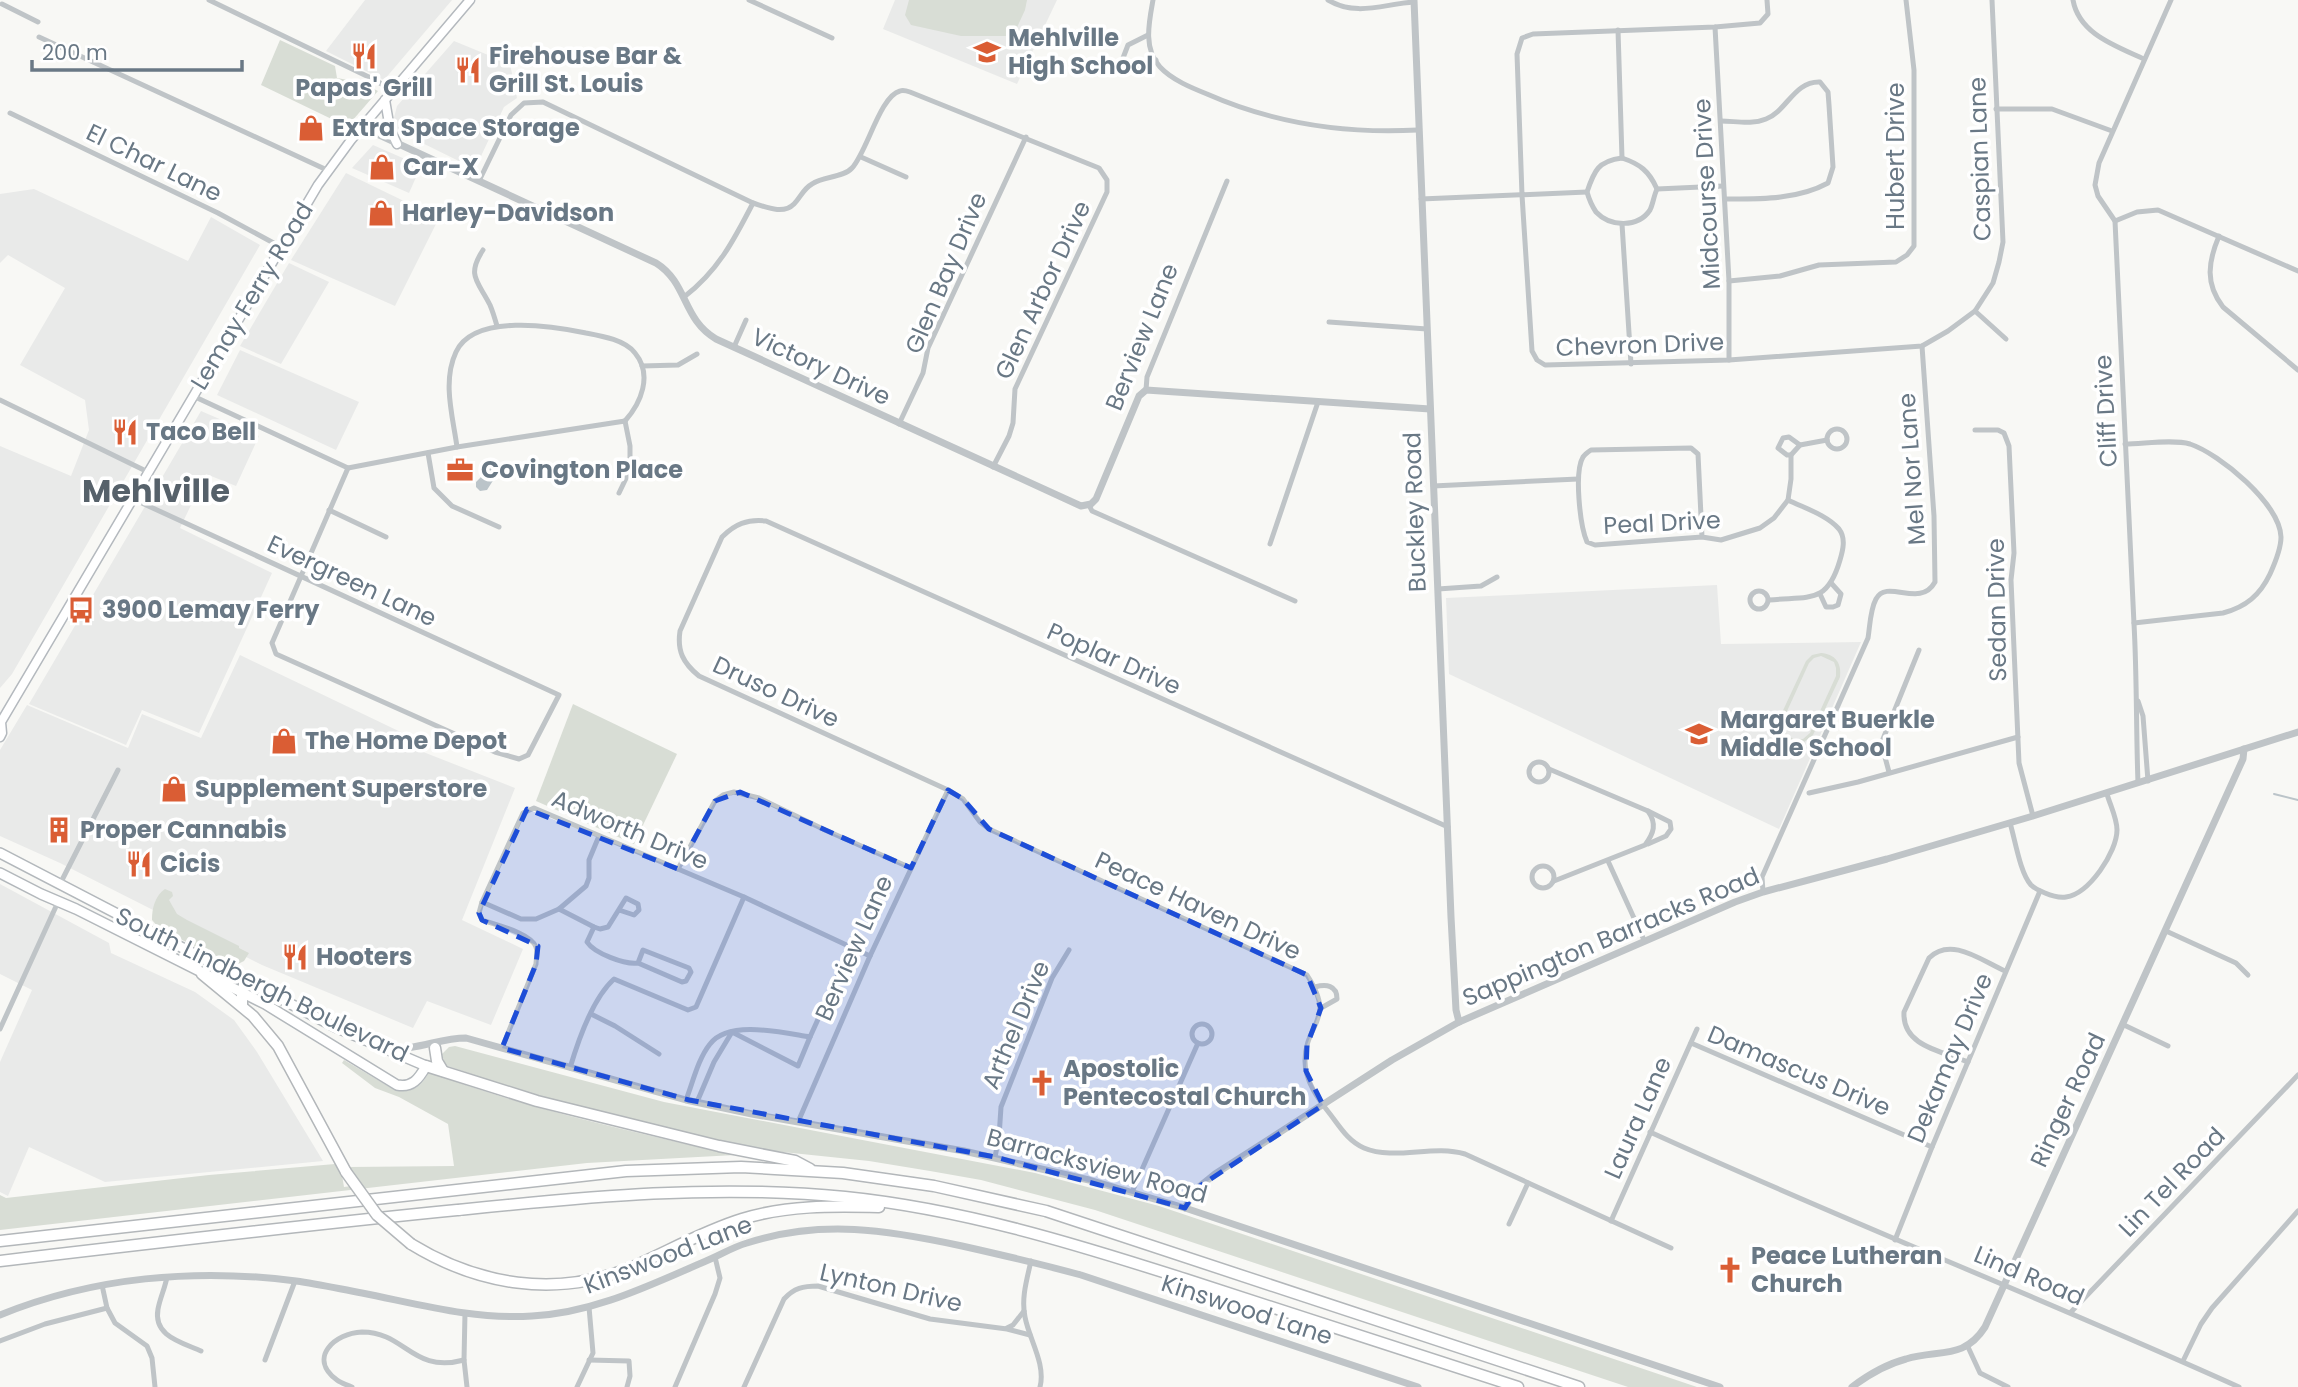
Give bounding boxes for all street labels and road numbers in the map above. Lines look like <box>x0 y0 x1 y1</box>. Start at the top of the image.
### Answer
street label: Caspian Lane <box>1960 76 1999 242</box>
street label: Hubert Drive <box>1879 82 1912 230</box>
street label: Midcourse Drive <box>1685 98 1728 290</box>
street label: El Char Lane <box>81 116 227 210</box>
street label: Glen Bay Drive <box>897 187 994 359</box>
street label: Glen Arbor Drive <box>987 195 1098 384</box>
street label: Lemay Ferry Road <box>182 196 321 396</box>
street label: Berview Lane <box>1097 258 1186 415</box>
street label: Victory Drive <box>746 320 896 413</box>
street label: Chevron Drive <box>1555 325 1725 364</box>
street label: Cliff Drive <box>2086 354 2125 468</box>
street label: Mel Nor Lane <box>1890 392 1933 546</box>
street label: Buckley Road <box>1395 431 1434 593</box>
street label: Peal Drive <box>1602 503 1721 542</box>
street label: Evergreen Lane <box>262 527 442 634</box>
street label: Sedan Drive <box>1979 538 2014 682</box>
street label: Poplar Drive <box>1042 614 1186 703</box>
street label: Druso Drive <box>708 648 845 735</box>
street label: Adworth Drive <box>547 782 714 877</box>
street label: Peace Haven Drive <box>1090 843 1307 968</box>
street label: Sappington Barracks Road <box>1457 859 1764 1014</box>
street label: Berview Lane <box>807 870 900 1026</box>
street label: South Lindbergh Boulevard <box>110 899 414 1070</box>
street label: Arthel Drive <box>974 955 1057 1094</box>
street label: Dekamay Drive <box>1899 968 2000 1148</box>
street label: Damascus Drive <box>1703 1017 1896 1124</box>
street label: Ringer Road <box>2022 1027 2113 1172</box>
street label: Laura Lane <box>1596 1052 1679 1184</box>
street label: Barracksview Road <box>983 1120 1211 1211</box>
street label: Lin Tel Road <box>2111 1120 2232 1244</box>
street label: Kinswood Lane <box>579 1207 757 1302</box>
street label: Lind Road <box>1969 1238 2089 1314</box>
street label: Lynton Drive <box>817 1255 966 1320</box>
street label: Kinswood Lane <box>1157 1266 1337 1353</box>

